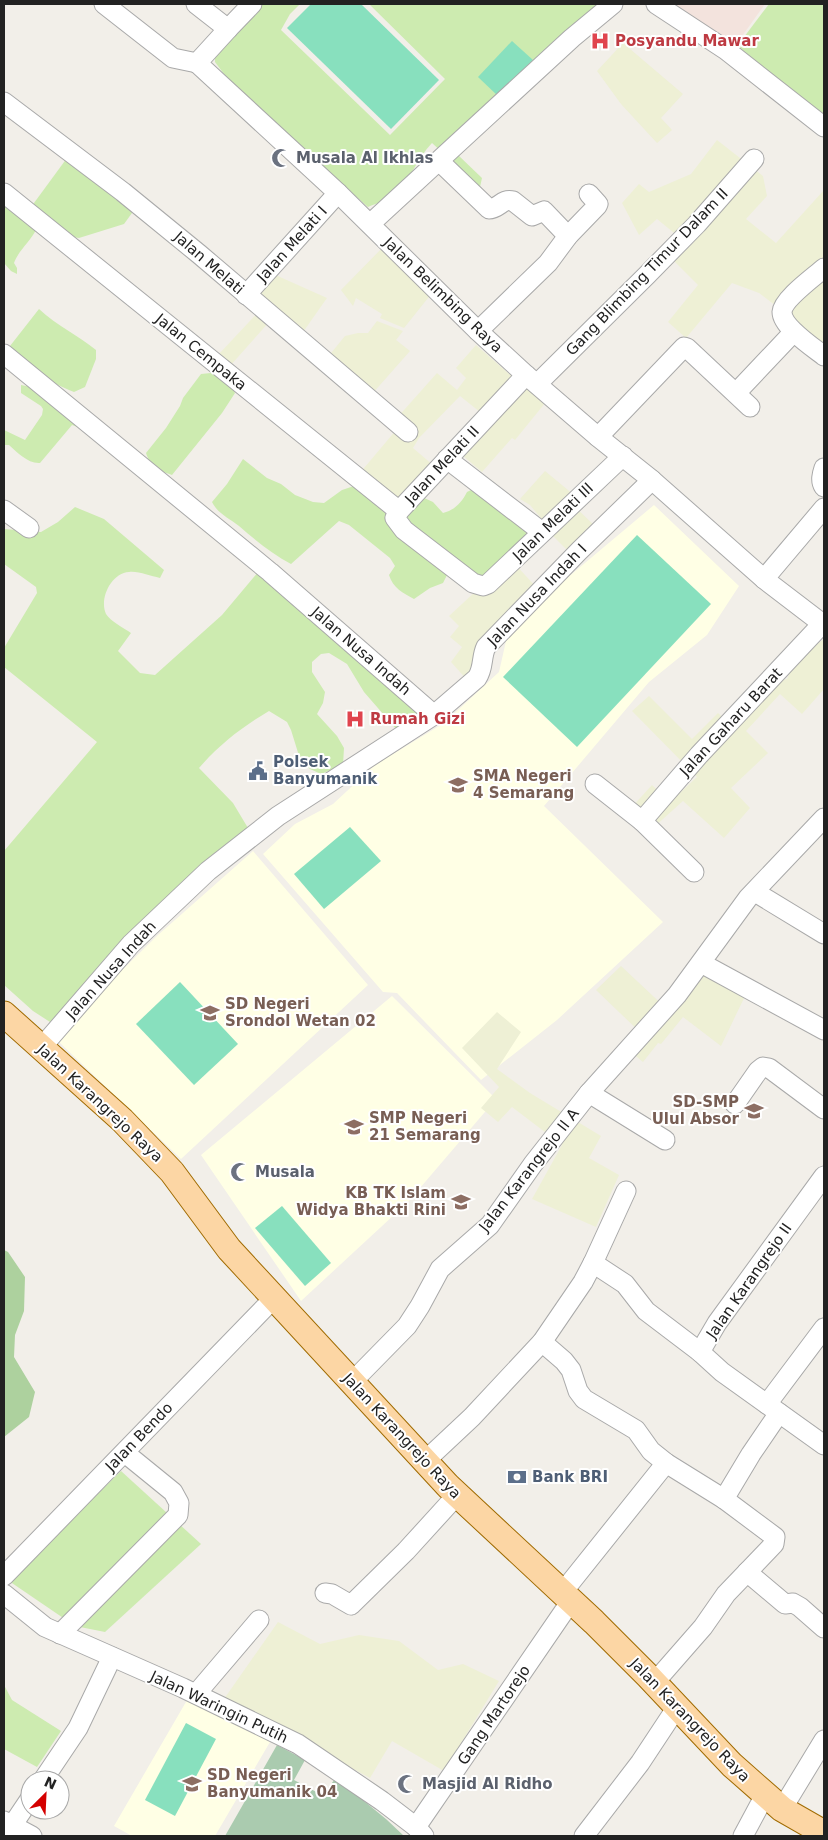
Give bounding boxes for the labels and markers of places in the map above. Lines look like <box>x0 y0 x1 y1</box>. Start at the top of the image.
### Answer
hospital icon: Posyandu Mawar <box>589 30 611 52</box>
place label: Posyandu Mawar <box>615 32 759 50</box>
mosque icon: Musala Al Ikhlas <box>270 147 292 169</box>
place label: Musala Al Ikhlas <box>296 149 434 167</box>
hospital icon: Rumah Gizi <box>344 708 366 730</box>
place label: Rumah Gizi <box>370 710 465 728</box>
place label: Polsek Banyumanik <box>273 753 378 788</box>
public building icon: Polsek Banyumanik <box>247 760 269 782</box>
place label: SMA Negeri 4 Semarang <box>473 767 574 802</box>
school or university icon: SMA Negeri 4 Semarang <box>447 774 469 796</box>
place label: SD Negeri Srondol Wetan 02 <box>225 995 376 1030</box>
school or university icon: SD Negeri Srondol Wetan 02 <box>199 1002 221 1024</box>
place label: SD-SMP Ulul Absor <box>652 1093 740 1128</box>
school or university icon: SD-SMP Ulul Absor <box>743 1100 765 1122</box>
place label: SMP Negeri 21 Semarang <box>369 1109 481 1144</box>
school or university icon: SMP Negeri 21 Semarang <box>343 1116 365 1138</box>
mosque icon: Musala <box>229 1161 251 1183</box>
place label: Musala <box>255 1163 315 1181</box>
place label: KB TK Islam Widya Bhakti Rini <box>296 1184 446 1219</box>
school or university icon: KB TK Islam Widya Bhakti Rini <box>450 1191 472 1213</box>
bank icon: Bank BRI <box>506 1466 528 1488</box>
place label: Bank BRI <box>532 1468 608 1486</box>
place label: SD Negeri Banyumanik 04 <box>207 1766 337 1801</box>
school or university icon: SD Negeri Banyumanik 04 <box>181 1773 203 1795</box>
mosque icon: Masjid Al Ridho <box>396 1773 418 1795</box>
place label: Masjid Al Ridho <box>422 1775 553 1793</box>

